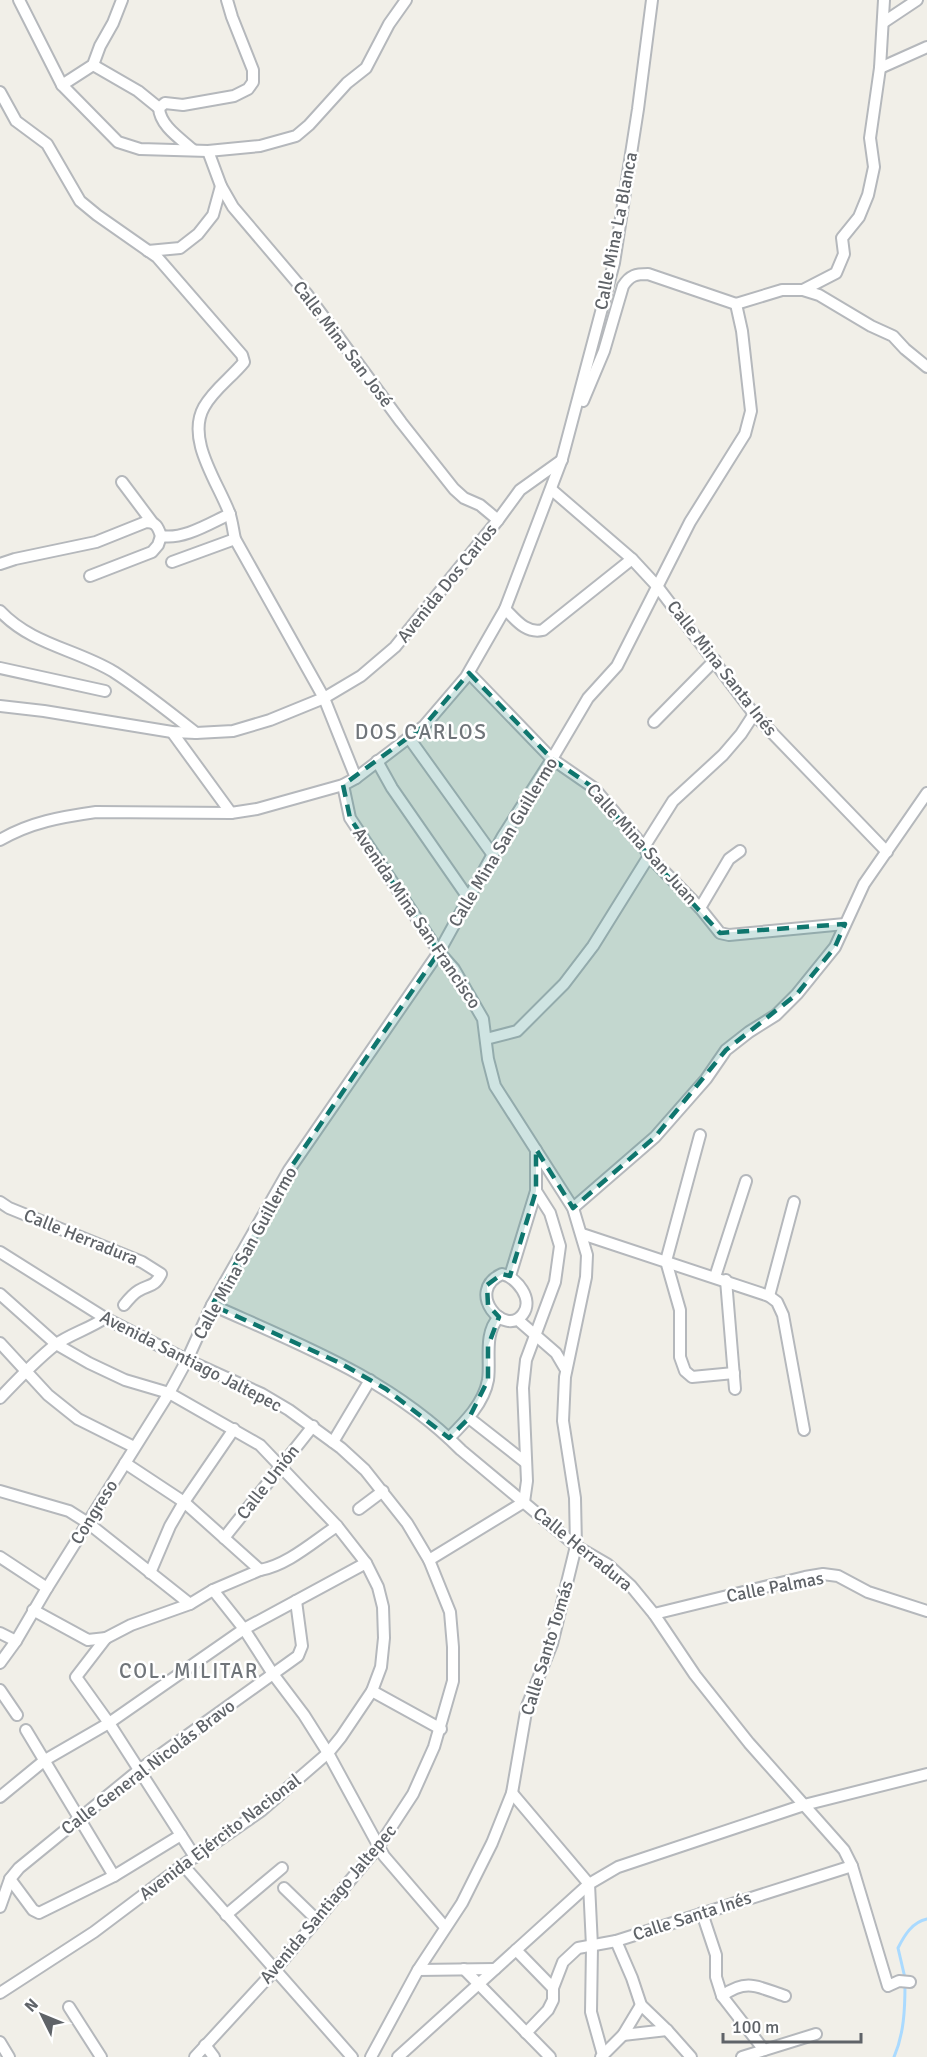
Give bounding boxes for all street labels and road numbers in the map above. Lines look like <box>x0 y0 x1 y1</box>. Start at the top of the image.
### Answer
street label: Calle Mina La Blanca <box>590 150 642 312</box>
street label: Calle Mina San José <box>288 276 398 412</box>
street label: Avenida Dos Carlos <box>392 519 502 647</box>
street label: Calle Mina Santa Inés <box>662 596 782 740</box>
street label: Calle Mina San Guillermo <box>444 753 562 931</box>
street label: Calle Mina San Juan <box>582 779 702 909</box>
street label: Avenida Mina San Francisco <box>348 823 486 1013</box>
street label: Calle Mina San Guillermo <box>188 1163 302 1343</box>
street label: Calle Herradura <box>21 1204 141 1270</box>
street label: Avenida Santiago Jaltepec <box>96 1306 286 1416</box>
street label: Calle Unión <box>232 1440 304 1524</box>
street label: Congreso <box>66 1476 122 1548</box>
street label: Calle Herradura <box>529 1502 637 1596</box>
street label: Calle Palmas <box>725 1567 826 1607</box>
street label: Calle Santo Tomás <box>516 1578 578 1718</box>
street label: Calle General Nicolás Bravo <box>57 1695 239 1839</box>
street label: Avenida Ejército Nacional <box>135 1769 305 1905</box>
street label: Avenida Santiago Jaltepec <box>255 1820 401 1988</box>
street label: Calle Santa Inés <box>630 1886 754 1946</box>

